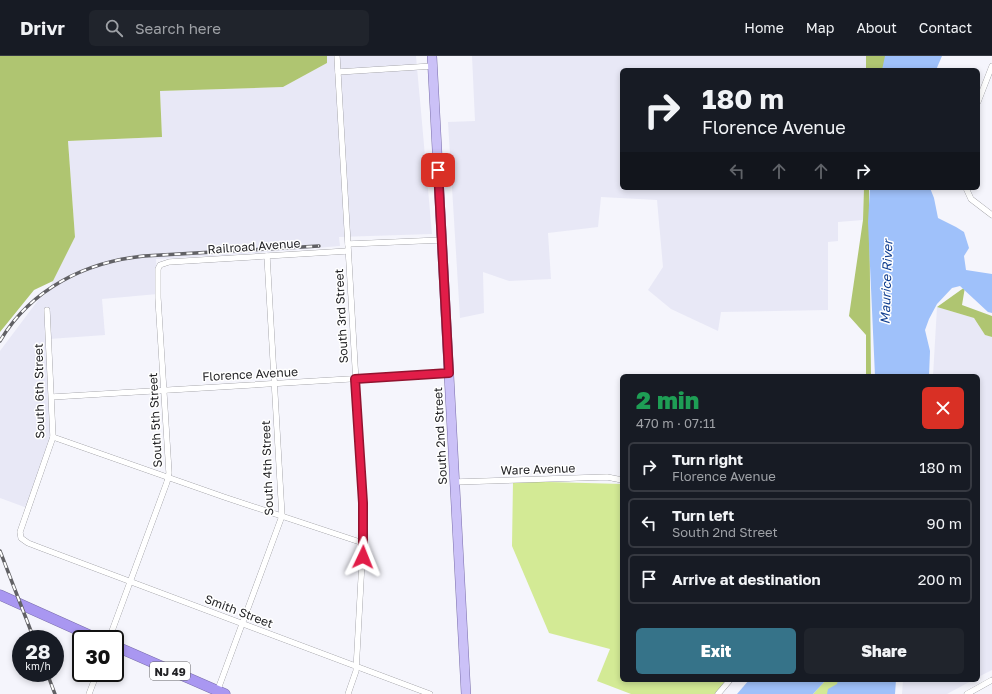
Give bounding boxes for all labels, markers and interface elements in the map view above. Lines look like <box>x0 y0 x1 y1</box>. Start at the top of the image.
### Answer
search box <box>89 10 369 46</box>
text: Drivr <box>20 16 65 39</box>
icon: search <box>103 17 125 39</box>
text: Search here <box>135 19 221 37</box>
text: Home <box>744 19 784 36</box>
text: Map <box>806 19 834 36</box>
text: About <box>856 19 897 36</box>
text: Contact <box>919 19 972 36</box>
text: 180 m <box>702 82 784 115</box>
icon: right <box>636 84 688 136</box>
text: Florence Avenue <box>702 116 846 138</box>
pin <box>421 153 455 187</box>
icon: arrive <box>427 159 449 181</box>
icon: left <box>726 160 748 182</box>
icon: ahead <box>768 160 790 182</box>
icon: ahead <box>810 160 832 182</box>
icon: right <box>852 160 874 182</box>
street label: Railroad Avenue <box>207 235 301 257</box>
water label: Maurice River <box>877 237 896 325</box>
street label: South 3rd Street <box>331 268 351 364</box>
street label: South 6th Street <box>31 343 47 439</box>
street label: Florence Avenue <box>202 364 298 384</box>
street label: South 5th Street <box>145 372 165 468</box>
text: 2 min <box>636 385 699 414</box>
street label: South 2nd Street <box>430 387 450 485</box>
button: close <box>922 387 964 429</box>
text: 470 m · 07:11 <box>636 415 716 431</box>
street label: South 4th Street <box>258 420 276 516</box>
text: Turn right <box>672 450 743 468</box>
icon: right <box>638 456 660 478</box>
text: 180 m <box>919 458 962 476</box>
street label: Ware Avenue <box>500 460 576 478</box>
text: Florence Avenue <box>672 468 776 484</box>
text: Turn left <box>672 506 734 524</box>
icon: left <box>638 512 660 534</box>
text: 90 m <box>927 514 962 532</box>
text: South 2nd Street <box>672 524 778 540</box>
position arrow <box>342 536 384 578</box>
icon: arrive <box>638 568 660 590</box>
text: Arrive at destination <box>672 570 821 588</box>
text: 200 m <box>918 570 962 588</box>
street label: Smith Street <box>203 591 276 631</box>
button: Exit <box>636 628 796 674</box>
button: Share <box>804 628 964 674</box>
speed limit sign: 30 <box>72 630 124 682</box>
text: 28 <box>25 639 50 663</box>
text: km/h <box>25 660 51 672</box>
road number: NJ 49 <box>150 662 190 680</box>

